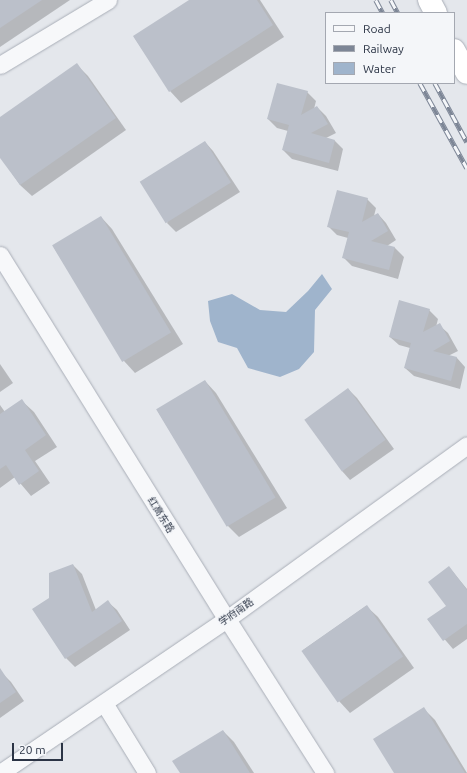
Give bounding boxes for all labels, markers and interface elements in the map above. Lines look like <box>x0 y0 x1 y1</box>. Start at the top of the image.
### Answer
legend <box>325 12 455 84</box>
text: Road <box>363 22 391 35</box>
text: Railway <box>363 42 404 55</box>
text: Water <box>363 62 396 75</box>
street label: 红高东路 <box>145 495 177 535</box>
street label: 学府南路 <box>216 596 256 628</box>
scale bar <box>14 735 65 761</box>
text: 20 m <box>19 743 46 756</box>

